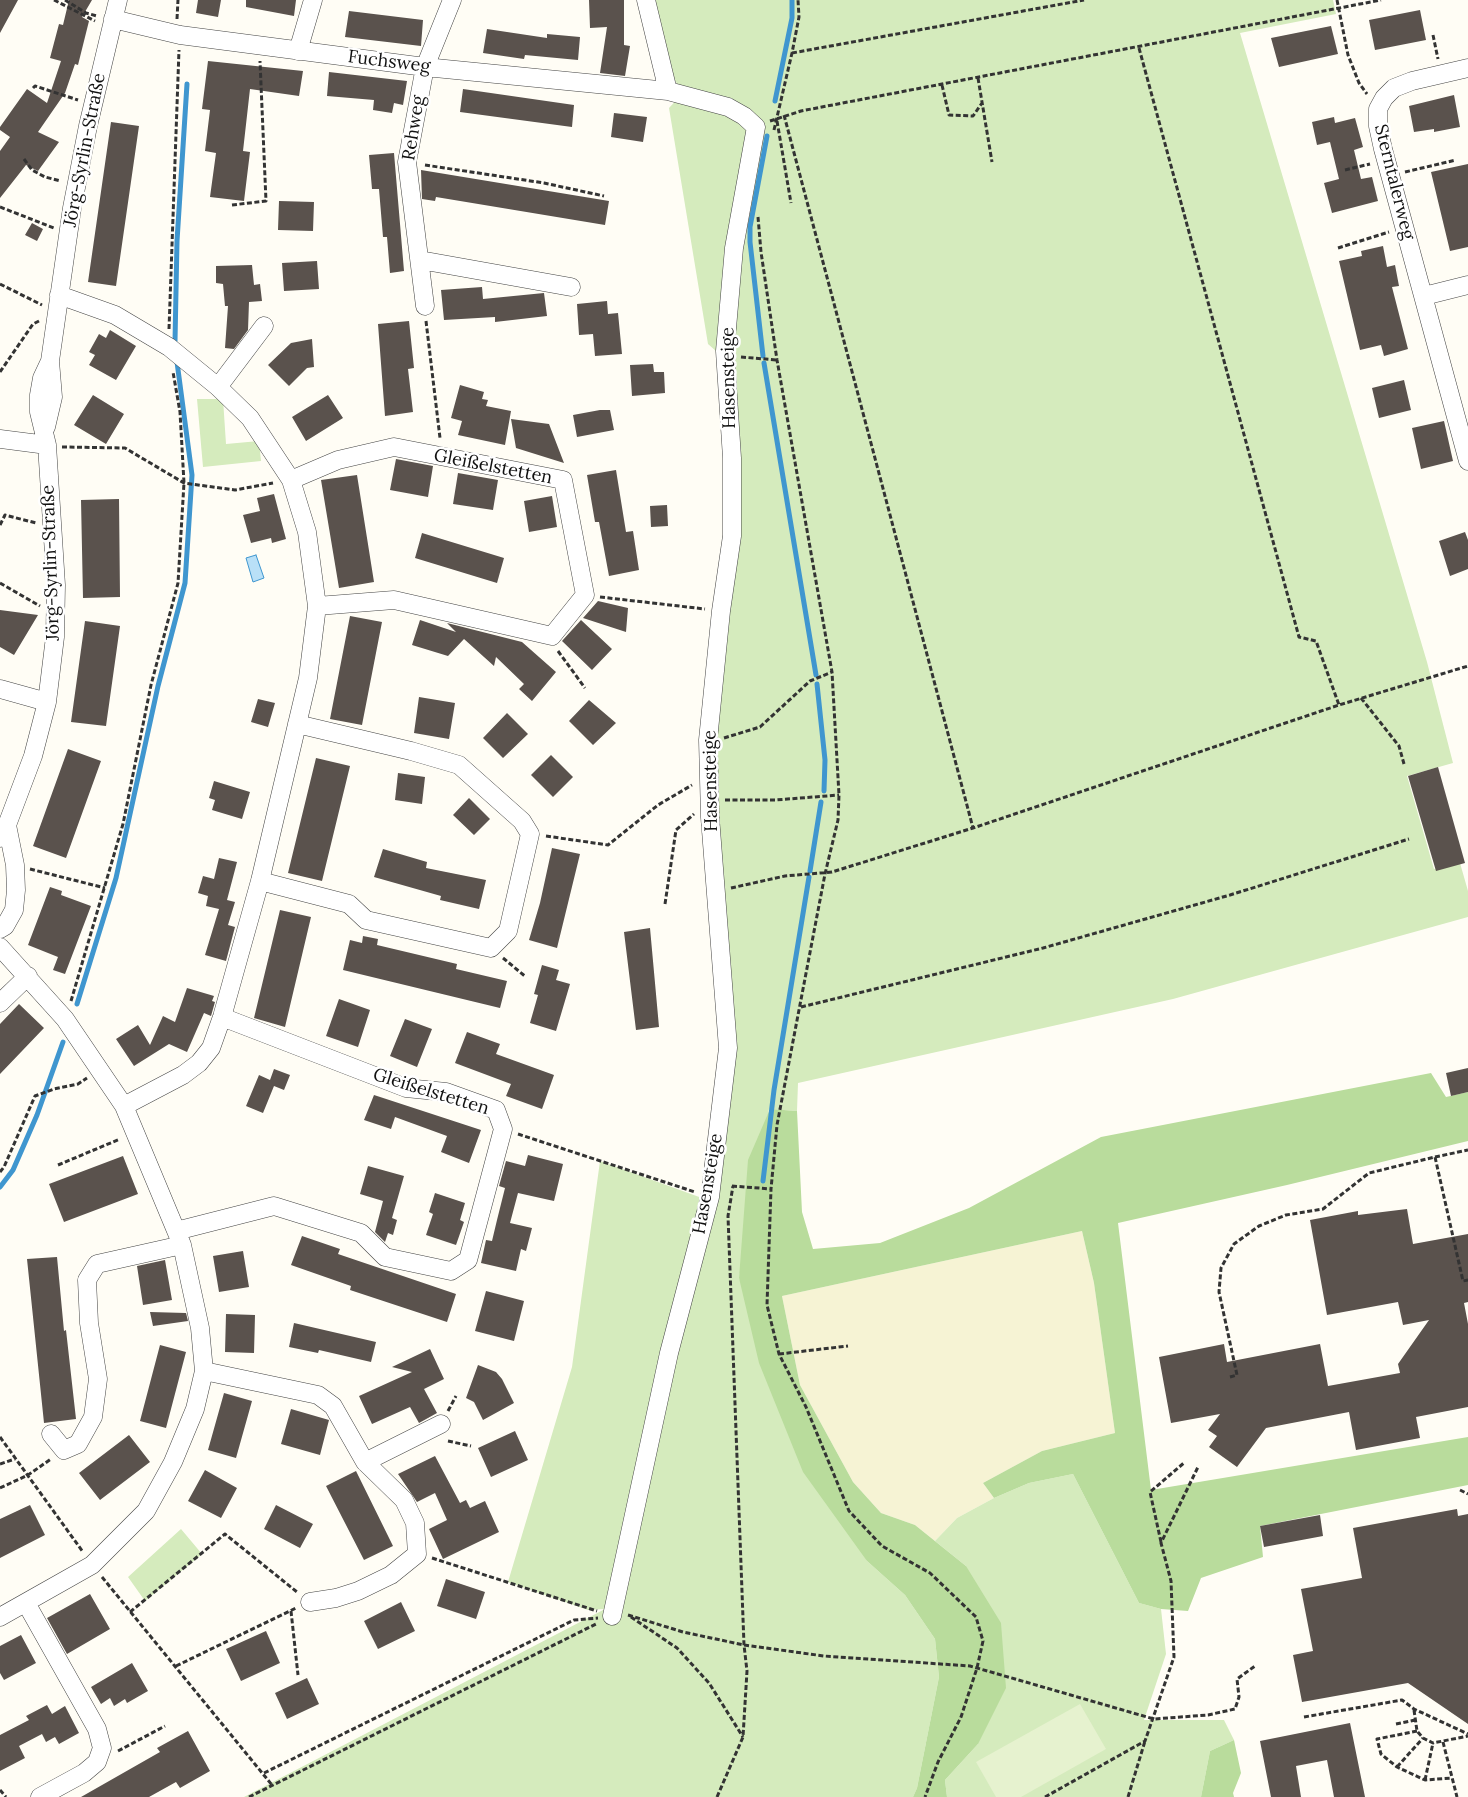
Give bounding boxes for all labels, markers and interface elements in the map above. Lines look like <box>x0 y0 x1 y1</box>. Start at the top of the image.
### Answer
street label: Fuchsweg <box>346 46 432 78</box>
street label: Jörg-Syrlin-Straße <box>59 71 111 229</box>
street label: Rehweg <box>398 94 430 162</box>
street label: Sterntalerweg <box>1369 122 1419 242</box>
street label: Hasensteige <box>717 327 741 429</box>
street label: Gleißelstetten <box>432 445 554 489</box>
street label: Jörg-Syrlin-Straße <box>37 485 65 641</box>
street label: Hasensteige <box>699 730 723 832</box>
street label: Gleißelstetten <box>370 1064 492 1120</box>
street label: Hasensteige <box>689 1132 727 1236</box>

